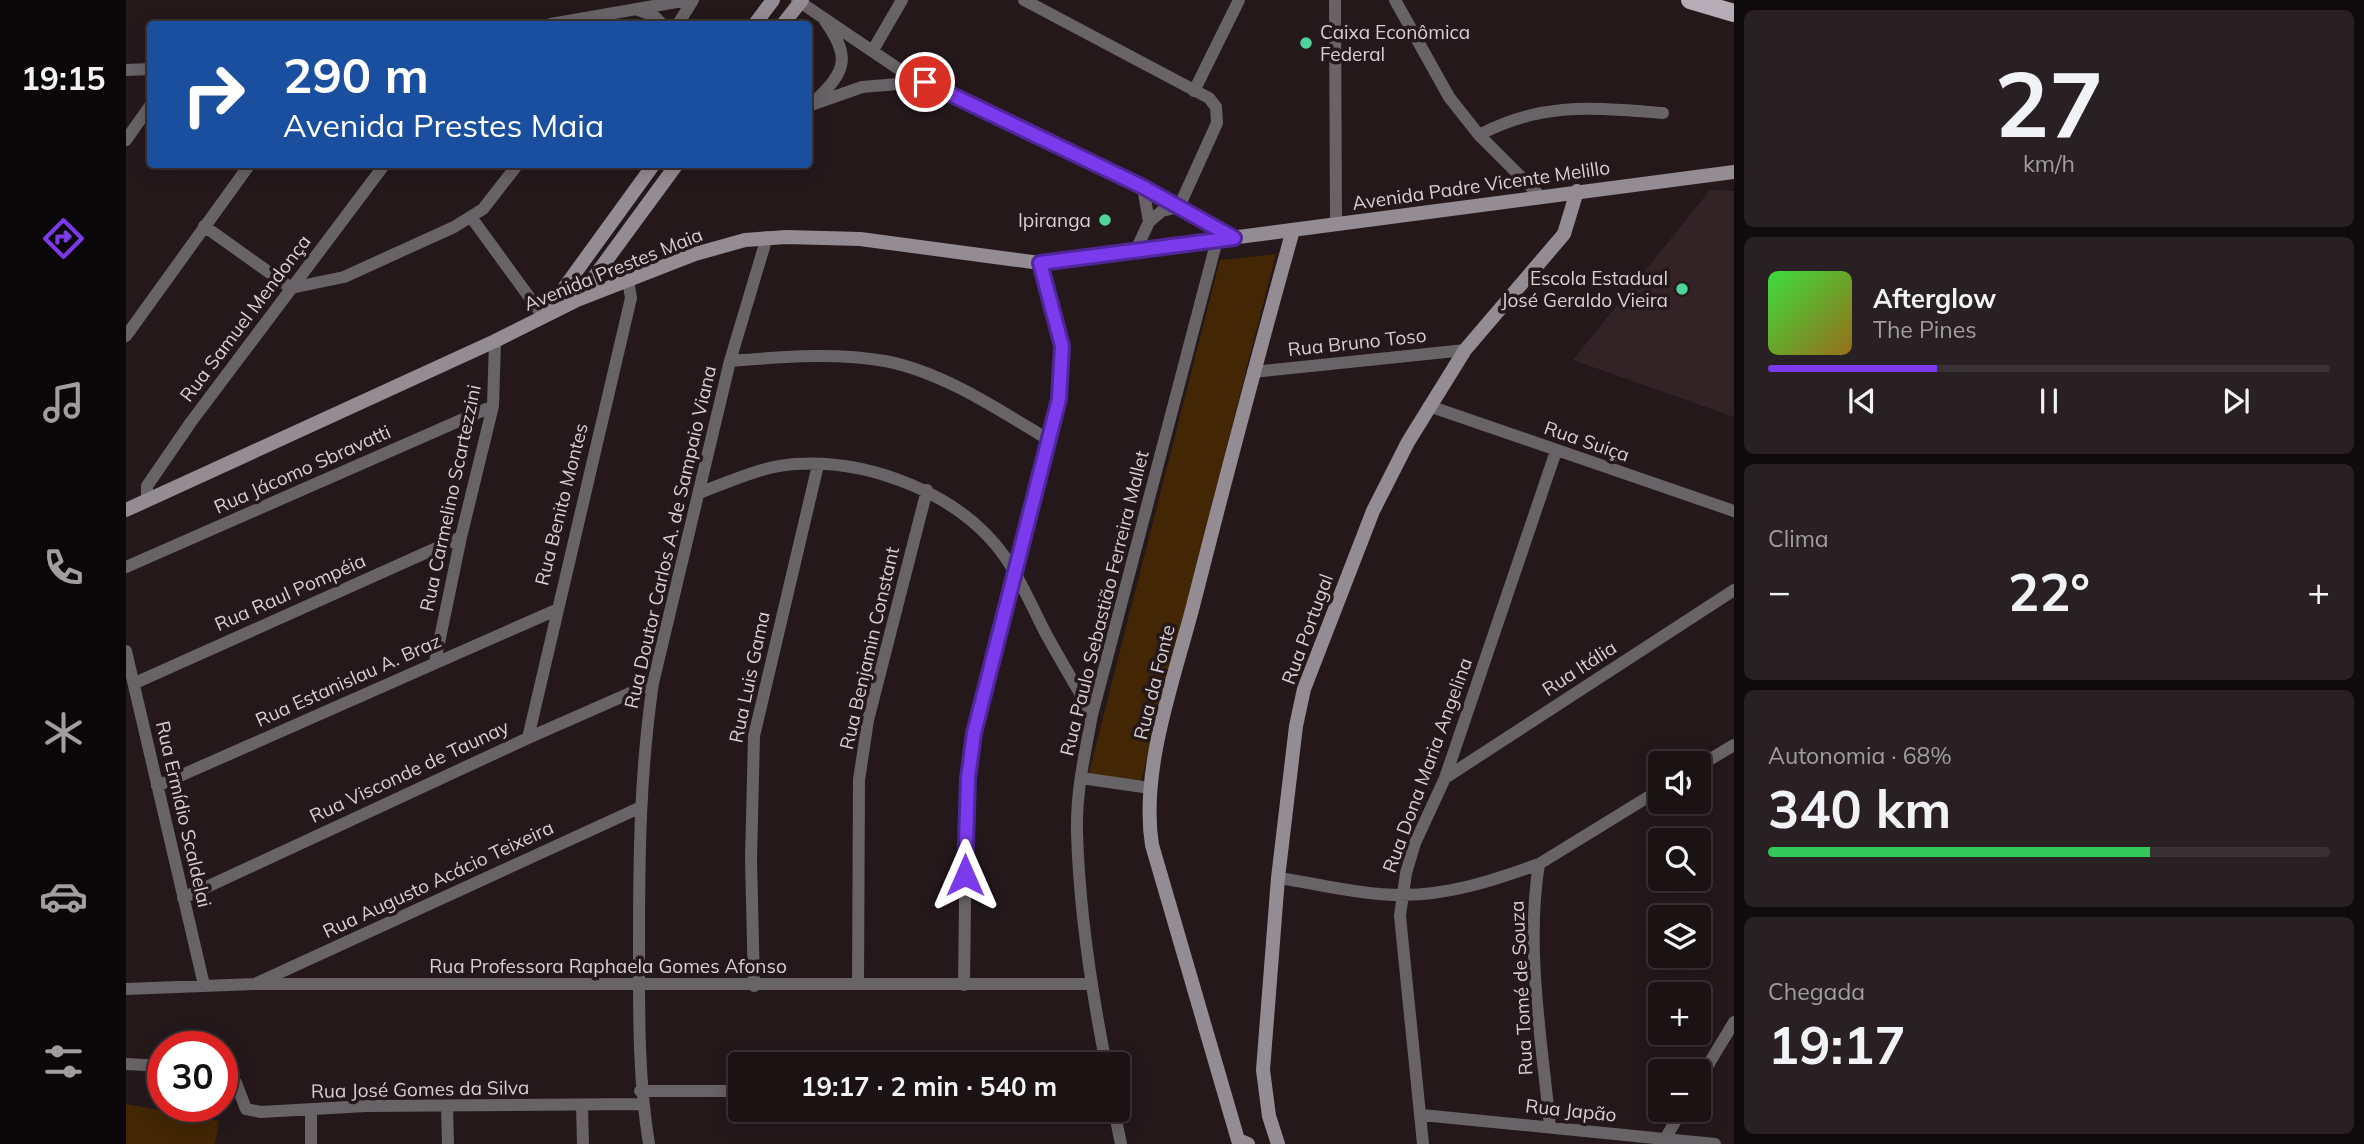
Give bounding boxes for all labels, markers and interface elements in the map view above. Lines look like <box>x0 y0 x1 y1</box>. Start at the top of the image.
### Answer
place label: Caixa Econômica Federal <box>1320 20 1470 66</box>
marker: Caixa Econômica Federal <box>1298 35 1314 51</box>
text: 290 m <box>283 44 429 105</box>
text: 27 <box>1994 46 2104 160</box>
icon: right <box>168 49 259 140</box>
pin <box>895 52 955 112</box>
text: 19:15 <box>21 58 105 98</box>
icon: arrive <box>906 63 944 101</box>
text: Avenida Prestes Maia <box>283 105 604 145</box>
text: km/h <box>2023 149 2075 178</box>
street label: Avenida Padre Vicente Melillo <box>1351 155 1611 215</box>
place label: Ipiranga <box>1018 208 1091 232</box>
marker: Ipiranga <box>1097 212 1113 228</box>
icon: directions <box>39 214 88 263</box>
street label: Avenida Prestes Maia <box>520 222 706 316</box>
street label: Rua Samuel Mendonça <box>174 230 316 406</box>
place label: Escola Estadual José Geraldo Vieira <box>1501 266 1668 312</box>
marker: Escola Estadual José Geraldo Vieira <box>1674 281 1690 297</box>
text: Afterglow <box>1873 282 1996 315</box>
text: The Pines <box>1873 315 1977 344</box>
street label: Rua Bruno Toso <box>1286 323 1428 361</box>
street label: Rua Doutor Carlos A. de Sampaio Viana <box>619 363 721 711</box>
icon: music <box>39 378 88 427</box>
street label: Rua Carmelino Scartezzini <box>414 382 486 614</box>
icon: previous <box>1843 382 1881 420</box>
icon: pause <box>2030 382 2068 420</box>
icon: next <box>2217 382 2255 420</box>
street label: Rua Suiça <box>1541 415 1633 467</box>
street label: Rua Jácomo Sbravatti <box>210 419 394 519</box>
street label: Rua Benito Montes <box>529 420 593 588</box>
street label: Rua Paulo Sebastião Ferreira Mallet <box>1054 448 1154 758</box>
text: Clima <box>1768 524 1829 553</box>
icon: phone <box>39 543 88 592</box>
street label: Rua Benjamin Constant <box>834 544 904 752</box>
street label: Rua Raul Pompéia <box>211 548 369 636</box>
text: 22° <box>2008 559 2090 624</box>
text: − <box>1768 567 1791 615</box>
text: + <box>2307 567 2330 615</box>
street label: Rua Portugal <box>1276 571 1338 687</box>
street label: Rua Luis Gama <box>723 609 775 745</box>
street label: Rua da Fonte <box>1128 622 1180 742</box>
street label: Rua Estanislau A. Braz <box>252 628 445 732</box>
street label: Rua Itália <box>1537 635 1621 701</box>
street label: Rua Dona Maria Angelina <box>1377 654 1477 876</box>
icon: climate <box>39 708 88 757</box>
street label: Rua Visconde de Taunay <box>306 714 512 828</box>
street label: Rua Ermídio Scaldelai <box>151 718 217 910</box>
text: Autonomia · 68% <box>1768 741 1952 770</box>
map controls <box>1648 751 1711 1122</box>
button: sound <box>1648 751 1711 814</box>
text: 340 km <box>1768 776 1951 841</box>
street label: Rua Augusto Acácio Teixeira <box>319 815 557 943</box>
button: search <box>1648 828 1711 891</box>
position arrow <box>928 838 1002 912</box>
icon: car <box>39 872 88 921</box>
street label: Rua Tomé de Souza <box>1504 900 1538 1076</box>
button: layers <box>1648 905 1711 968</box>
street label: Rua Professora Raphaela Gomes Afonso <box>429 954 787 978</box>
text: Chegada <box>1768 977 1865 1006</box>
button: + <box>1648 982 1711 1045</box>
text: 19:17 <box>1768 1012 1906 1077</box>
speed limit sign: 30 <box>147 1031 238 1122</box>
icon: filters <box>39 1037 88 1086</box>
button: − <box>1648 1059 1711 1122</box>
text: 19:17 · 2 min · 540 m <box>801 1070 1057 1103</box>
street label: Rua José Gomes da Silva <box>311 1075 529 1103</box>
street label: Rua Japão <box>1524 1093 1618 1127</box>

